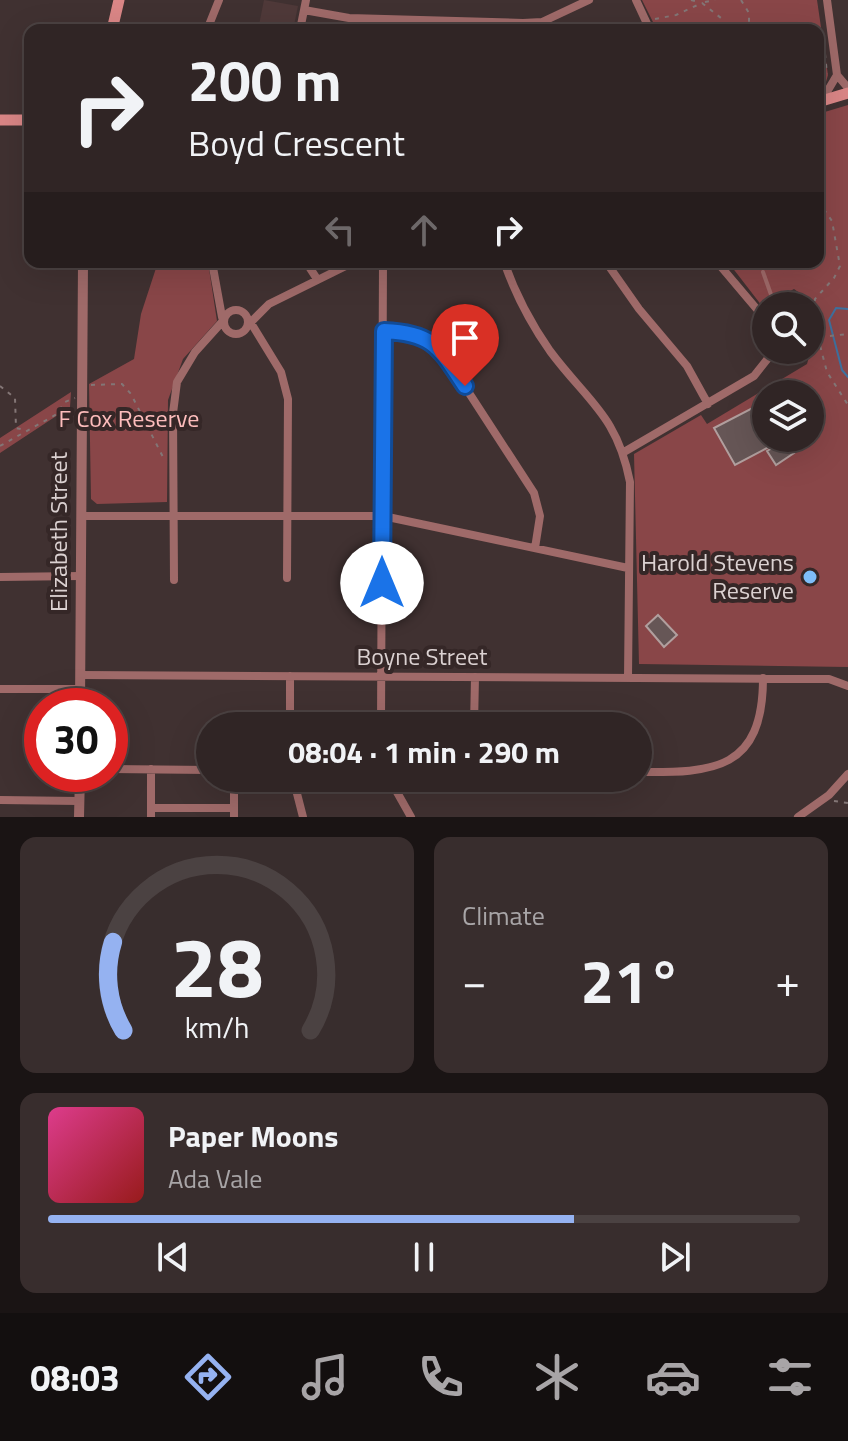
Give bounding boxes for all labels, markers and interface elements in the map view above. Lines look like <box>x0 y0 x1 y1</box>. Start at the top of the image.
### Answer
text: 200 m <box>188 38 341 123</box>
icon: right <box>56 56 160 160</box>
text: Boyd Crescent <box>188 115 405 170</box>
icon: left <box>318 208 362 252</box>
icon: ahead <box>402 208 446 252</box>
icon: right <box>486 208 530 252</box>
map controls <box>752 292 824 452</box>
button: search <box>752 292 824 364</box>
pin <box>431 304 499 386</box>
icon: arrive <box>443 316 487 360</box>
button: layers <box>752 380 824 452</box>
park label: F Cox Reserve <box>59 400 199 436</box>
street label: Elizabeth Street <box>40 451 76 612</box>
position arrow <box>340 541 424 625</box>
place label: Harold Stevens Reserve <box>641 544 794 608</box>
marker: Harold Stevens Reserve <box>801 568 819 586</box>
street label: Boyne Street <box>357 638 488 674</box>
speed limit sign: 30 <box>24 688 128 792</box>
text: 08:04 · 1 min · 290 m <box>288 729 560 775</box>
text: Climate <box>462 896 545 935</box>
text: 28 <box>170 903 264 1029</box>
text: 21° <box>581 935 681 1026</box>
text: − <box>462 947 487 1014</box>
text: + <box>775 947 800 1014</box>
text: km/h <box>185 1006 249 1049</box>
text: Paper Moons <box>168 1113 338 1159</box>
text: Ada Vale <box>168 1159 262 1198</box>
icon: previous <box>151 1235 195 1279</box>
icon: pause <box>402 1235 446 1279</box>
icon: next <box>653 1235 697 1279</box>
icon: directions <box>180 1349 236 1405</box>
icon: music <box>297 1349 353 1405</box>
icon: phone <box>413 1349 469 1405</box>
icon: climate <box>529 1349 585 1405</box>
icon: car <box>645 1349 701 1405</box>
icon: filters <box>762 1349 818 1405</box>
text: 08:03 <box>30 1350 120 1405</box>

